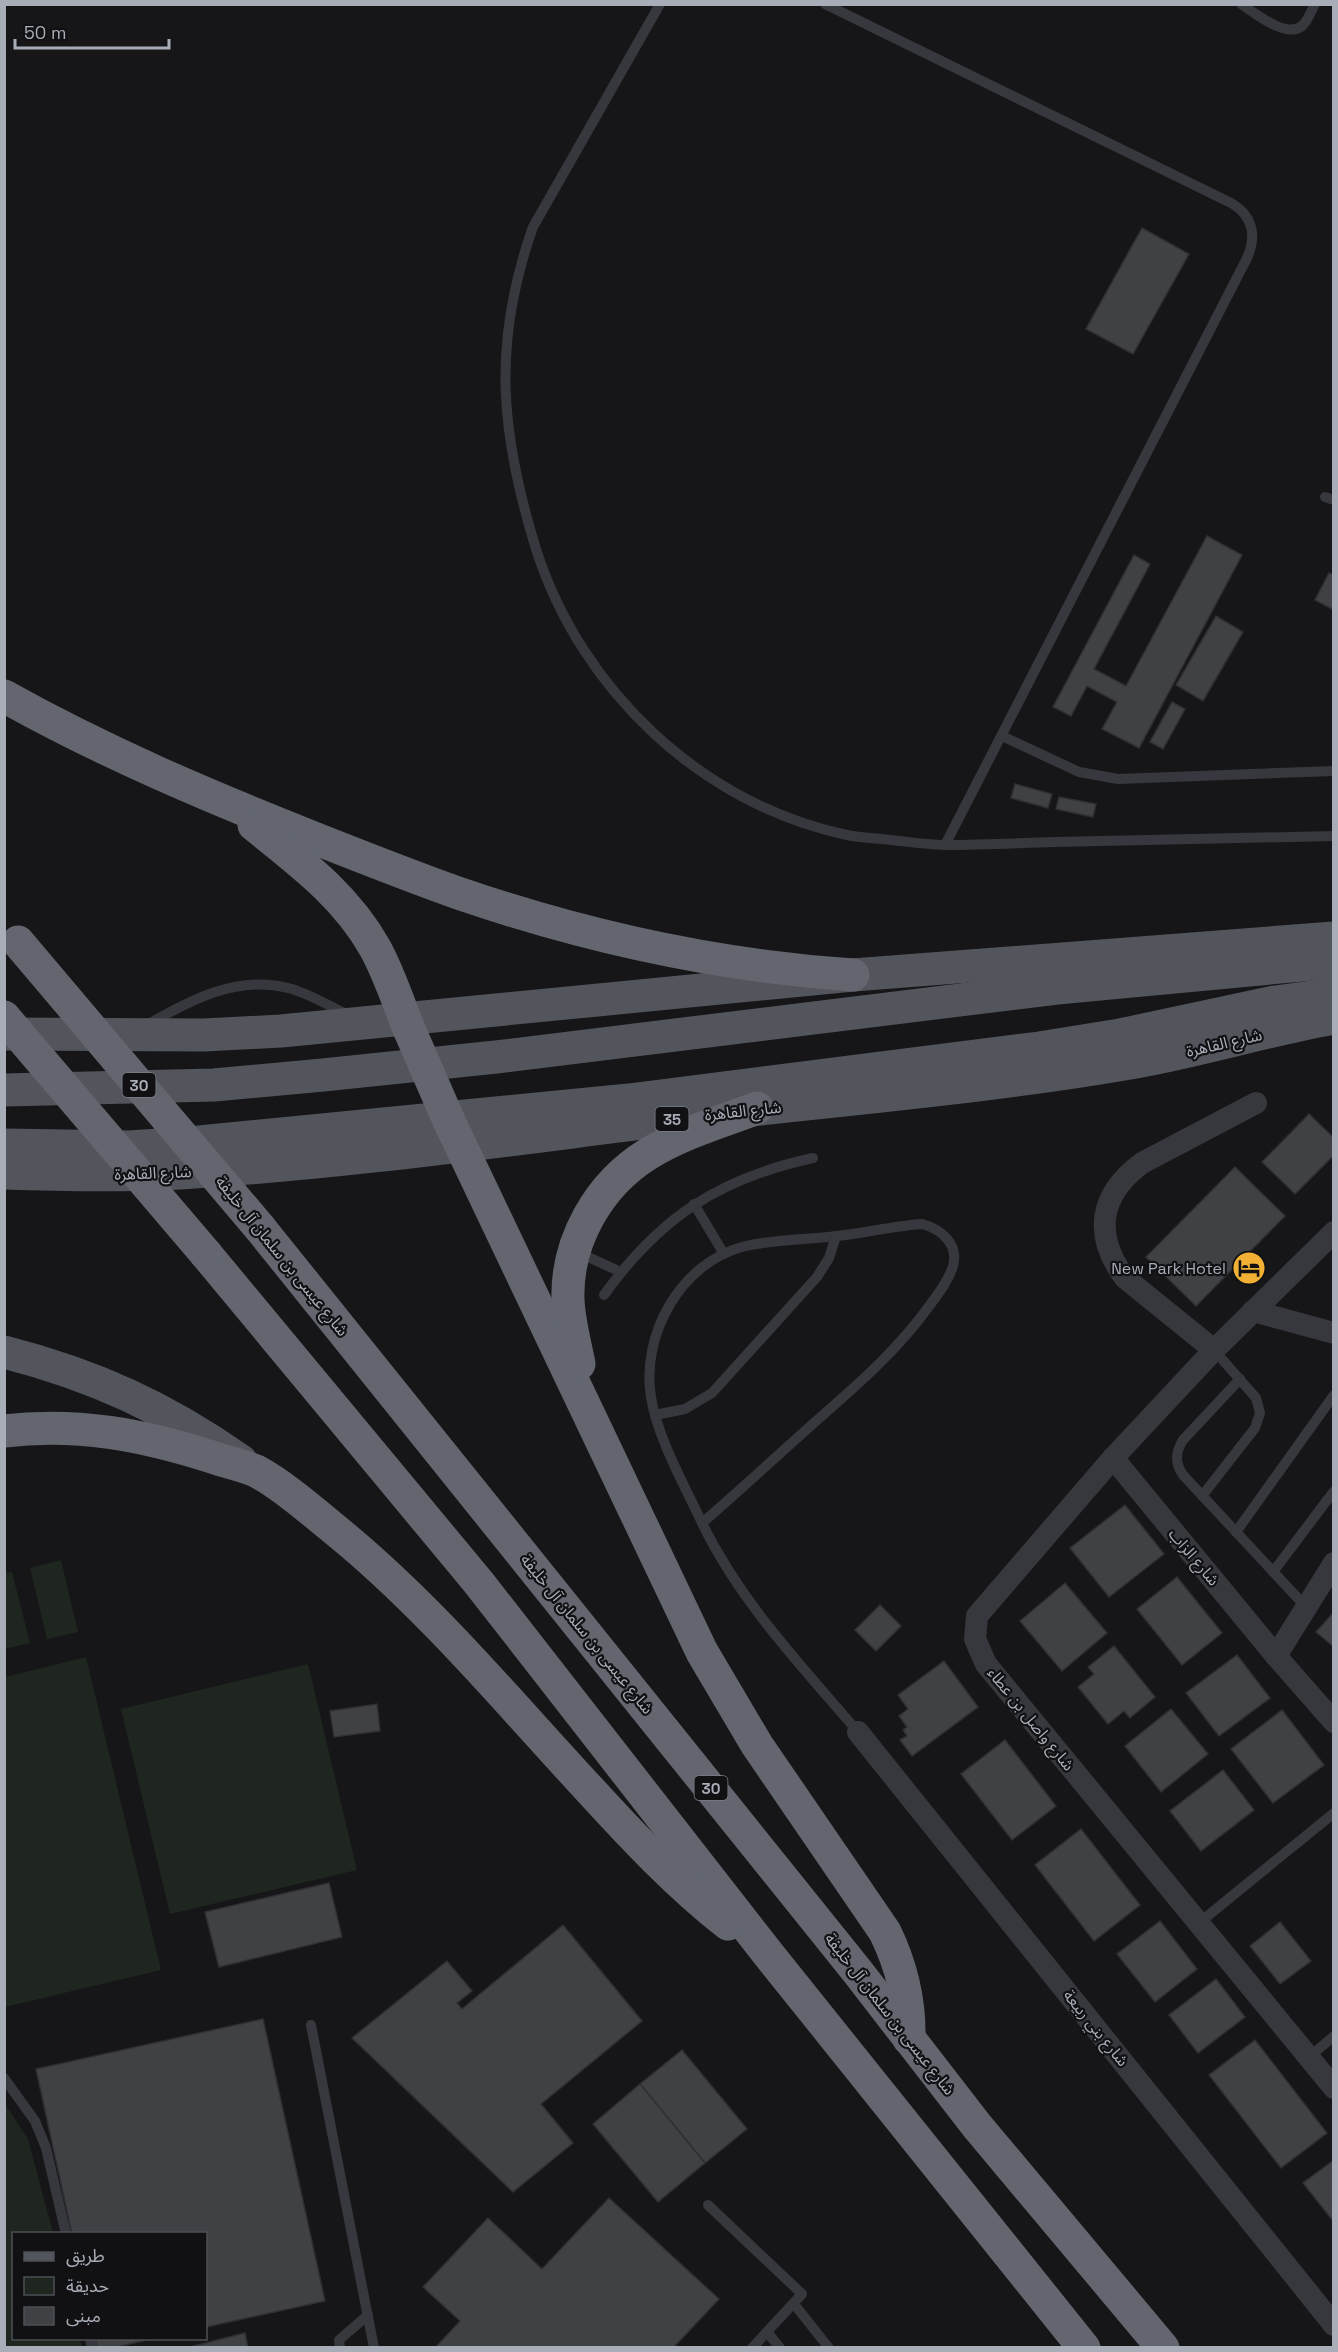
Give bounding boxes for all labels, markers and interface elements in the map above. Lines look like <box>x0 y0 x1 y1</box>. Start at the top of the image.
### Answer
scale bar <box>15 12 170 50</box>
text: 50 m <box>24 21 66 44</box>
street label: شارع القاهرة <box>1184 1024 1264 1064</box>
road number: 30 <box>122 1073 156 1097</box>
street label: شارع القاهرة <box>704 1097 783 1127</box>
road number: 35 <box>656 1107 688 1131</box>
street label: شارع القاهرة <box>114 1161 192 1187</box>
street label: شارع عيسى بن سلمان آل خليفة <box>209 1172 353 1342</box>
hotel icon: New Park Hotel <box>1231 1250 1267 1286</box>
place label: New Park Hotel <box>1111 1258 1226 1279</box>
street label: شارع الزاب <box>1162 1524 1224 1591</box>
street label: شارع عيسى بن سلمان آل خليفة <box>514 1550 658 1720</box>
street label: شارع واصل بن عطاء <box>981 1663 1079 1776</box>
road number: 30 <box>694 1776 728 1800</box>
street label: شارع عيسى بن سلمان آل خليفة <box>819 1929 960 2101</box>
street label: شارع بني ربيعة <box>1057 1985 1133 2072</box>
legend <box>12 2232 207 2340</box>
text: طريق <box>66 2244 105 2267</box>
text: حديقة <box>66 2274 109 2297</box>
text: مبنى <box>66 2304 101 2327</box>

